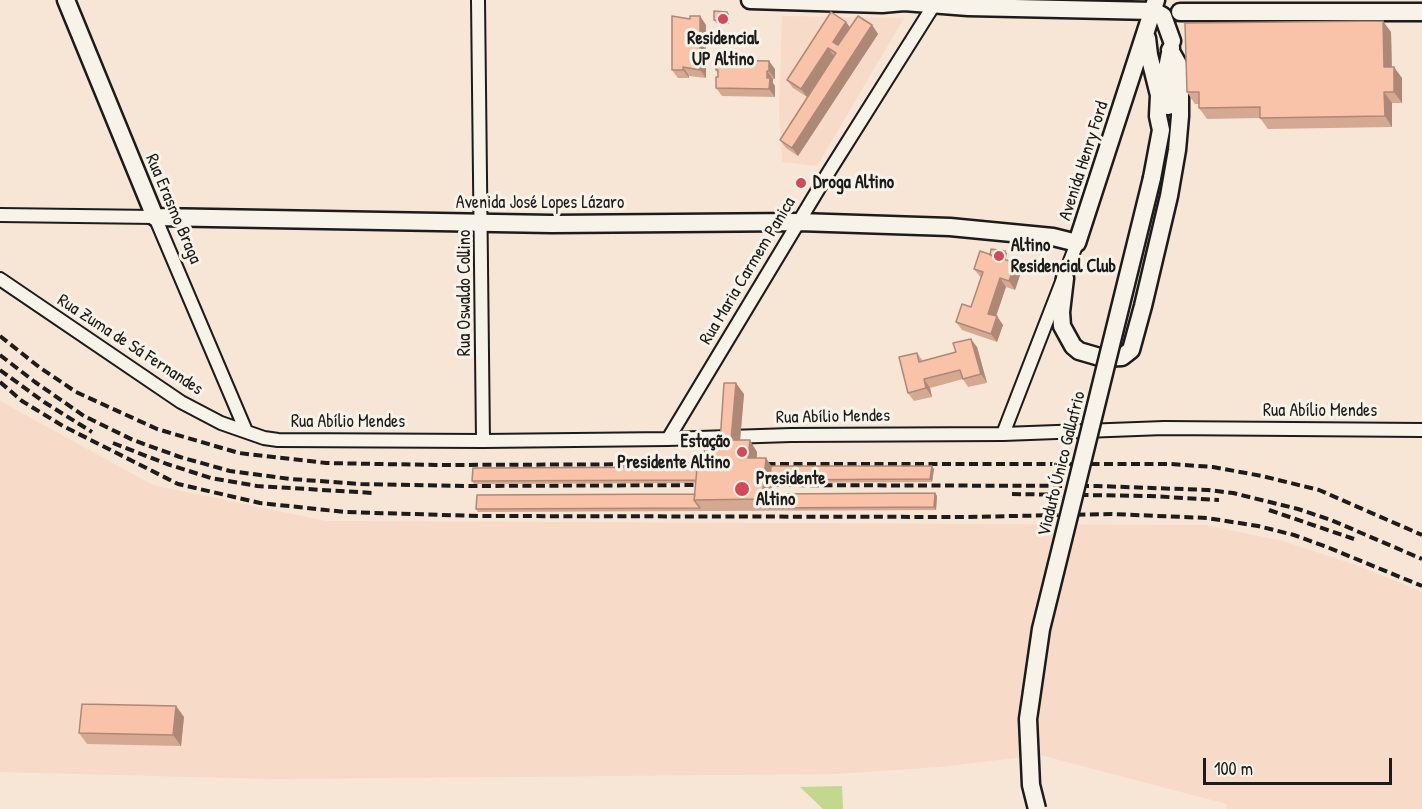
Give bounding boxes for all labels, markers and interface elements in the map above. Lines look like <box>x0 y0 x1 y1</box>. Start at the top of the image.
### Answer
marker: Residencial UP Altino <box>716 12 730 26</box>
place label: Residencial UP Altino <box>687 28 759 70</box>
street label: Avenida Henry Ford <box>1055 99 1113 223</box>
street label: Rua Erasmo Braga <box>140 151 206 267</box>
place label: Droga Altino <box>813 172 894 194</box>
marker: Droga Altino <box>794 176 808 190</box>
street label: Avenida José Lopes Lázaro <box>456 192 624 214</box>
street label: Rua Maria Carmem Panica <box>695 193 801 349</box>
street label: Rua Oswaldo Collino <box>454 230 476 356</box>
place label: Altino Residencial Club <box>1011 235 1116 278</box>
marker: Altino Residencial Club <box>992 249 1006 263</box>
street label: Rua Zuma de Sá Fernandes <box>53 290 207 400</box>
street label: Viaduto Único Gallafrio <box>1034 389 1090 539</box>
street label: Rua Abílio Mendes <box>1263 400 1377 422</box>
street label: Rua Abílio Mendes <box>776 405 890 429</box>
street label: Rua Abílio Mendes <box>291 411 405 433</box>
place label: Estação Presidente Altino <box>617 431 730 474</box>
marker: Estação Presidente Altino <box>735 445 749 459</box>
place label: Presidente Altino <box>756 468 825 510</box>
marker: Presidente Altino <box>733 480 751 498</box>
scale bar <box>1206 746 1395 784</box>
text: 100 m <box>1214 756 1253 781</box>

